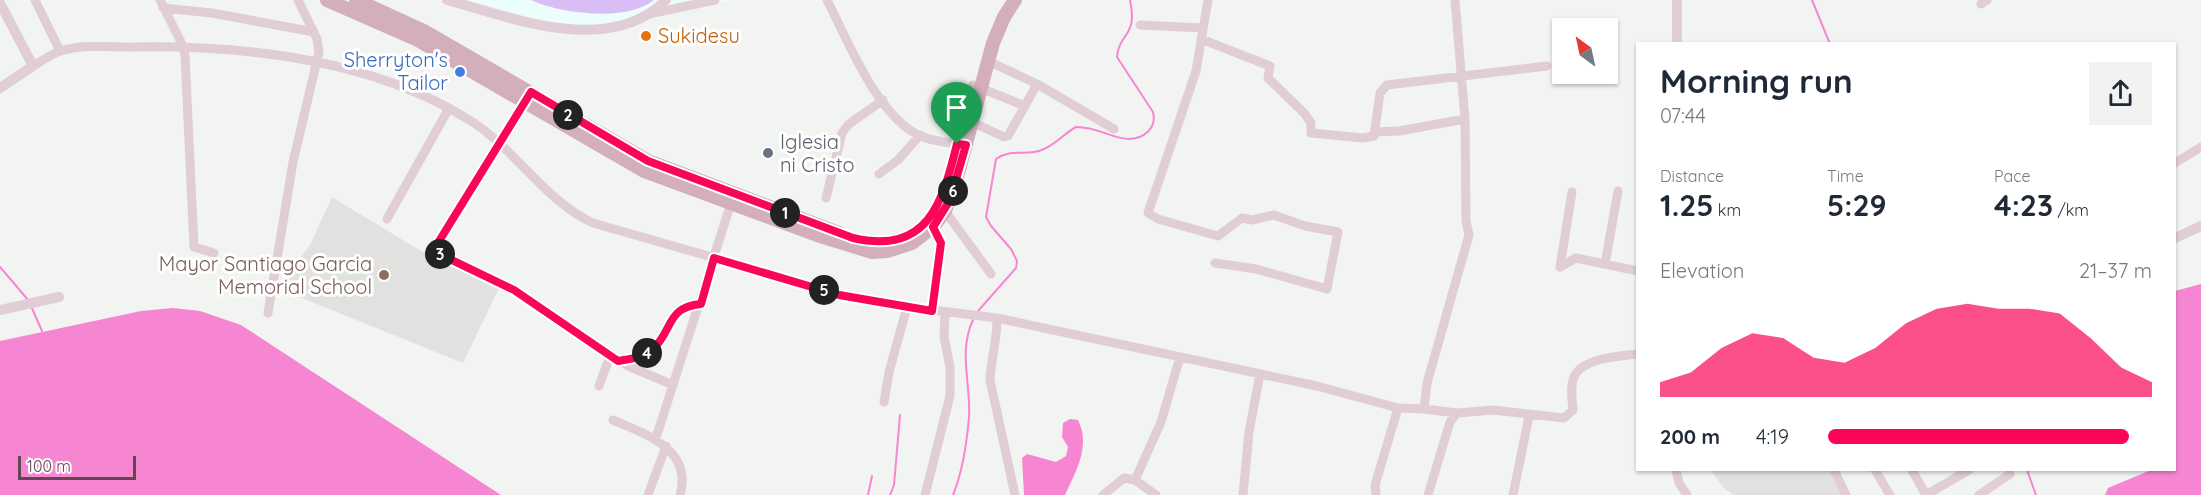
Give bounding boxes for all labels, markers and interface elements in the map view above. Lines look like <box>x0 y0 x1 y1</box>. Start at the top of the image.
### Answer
north arrow <box>1552 18 1618 84</box>
map controls <box>1552 18 1618 84</box>
place label: Sukidesu <box>658 23 740 48</box>
marker: Sukidesu <box>639 29 653 43</box>
place label: Sherryton's Tailor <box>344 47 448 95</box>
text: Morning run <box>1660 60 1853 101</box>
button: share <box>2089 62 2152 125</box>
marker: Sherryton's Tailor <box>453 65 467 79</box>
pin <box>931 82 982 144</box>
icon: arrive <box>940 91 973 124</box>
pin: 2 <box>553 100 583 130</box>
text: 07:44 <box>1660 103 1706 128</box>
text: 2 <box>563 105 573 125</box>
place label: Iglesia ni Cristo <box>780 129 854 177</box>
marker: Iglesia ni Cristo <box>761 146 775 160</box>
text: Distance <box>1660 166 1724 186</box>
text: Time <box>1827 166 1864 186</box>
text: Pace <box>1994 166 2030 186</box>
pin: 6 <box>938 176 968 206</box>
text: 6 <box>949 181 957 201</box>
text: 1.25 <box>1660 186 1714 224</box>
text: 5:29 <box>1827 186 1887 224</box>
text: 4:23 <box>1994 186 2053 224</box>
pin: 1 <box>770 198 800 228</box>
text: km <box>1714 200 1741 220</box>
text: /km <box>2053 200 2089 220</box>
text: 1 <box>782 203 788 223</box>
pin: 3 <box>425 239 455 269</box>
text: 3 <box>436 244 444 264</box>
place label: Mayor Santiago Garcia Memorial School <box>159 251 372 299</box>
text: Elevation <box>1660 258 1744 283</box>
text: 21–37 m <box>2079 258 2152 283</box>
marker: Mayor Santiago Garcia Memorial School <box>377 268 391 282</box>
pin: 5 <box>809 275 839 305</box>
text: 5 <box>819 280 829 300</box>
pin: 4 <box>632 338 662 368</box>
text: 4 <box>642 343 652 363</box>
text: 200 m <box>1660 424 1720 449</box>
text: 4:19 <box>1756 424 1789 449</box>
scale bar <box>18 453 136 480</box>
text: 100 m <box>27 456 71 476</box>

